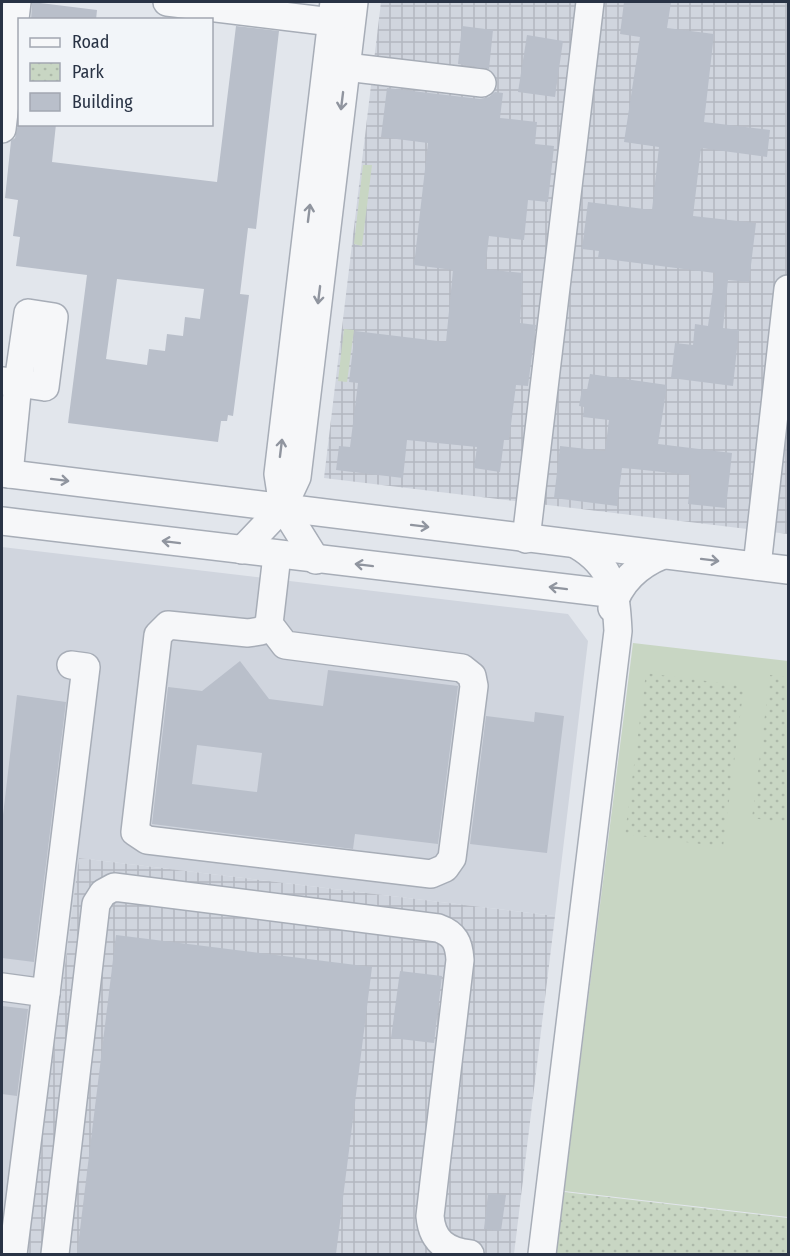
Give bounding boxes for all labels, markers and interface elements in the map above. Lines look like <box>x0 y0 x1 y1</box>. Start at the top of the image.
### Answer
legend <box>18 18 213 126</box>
text: Road <box>72 31 109 53</box>
text: Park <box>72 61 105 83</box>
text: Building <box>72 91 133 113</box>
one-way arrow <box>336 91 347 111</box>
one-way arrow <box>304 203 315 223</box>
one-way arrow <box>313 284 324 304</box>
one-way arrow <box>276 439 287 458</box>
one-way arrow <box>49 475 69 486</box>
one-way arrow <box>409 521 429 532</box>
one-way arrow <box>161 536 181 547</box>
one-way arrow <box>700 555 720 566</box>
one-way arrow <box>355 559 375 570</box>
one-way arrow <box>549 582 569 593</box>

